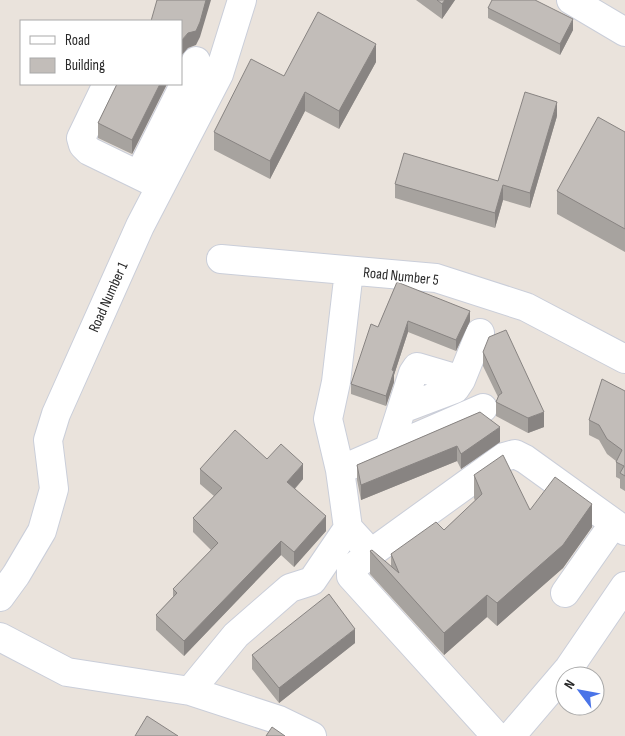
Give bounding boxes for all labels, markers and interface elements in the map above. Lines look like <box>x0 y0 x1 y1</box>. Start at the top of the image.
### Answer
legend <box>20 20 182 85</box>
text: Road <box>65 31 90 50</box>
text: Building <box>65 56 105 75</box>
street label: Road Number 1 <box>85 258 133 335</box>
street label: Road Number 5 <box>362 263 440 290</box>
north arrow <box>555 666 605 716</box>
text: N <box>560 677 579 692</box>

